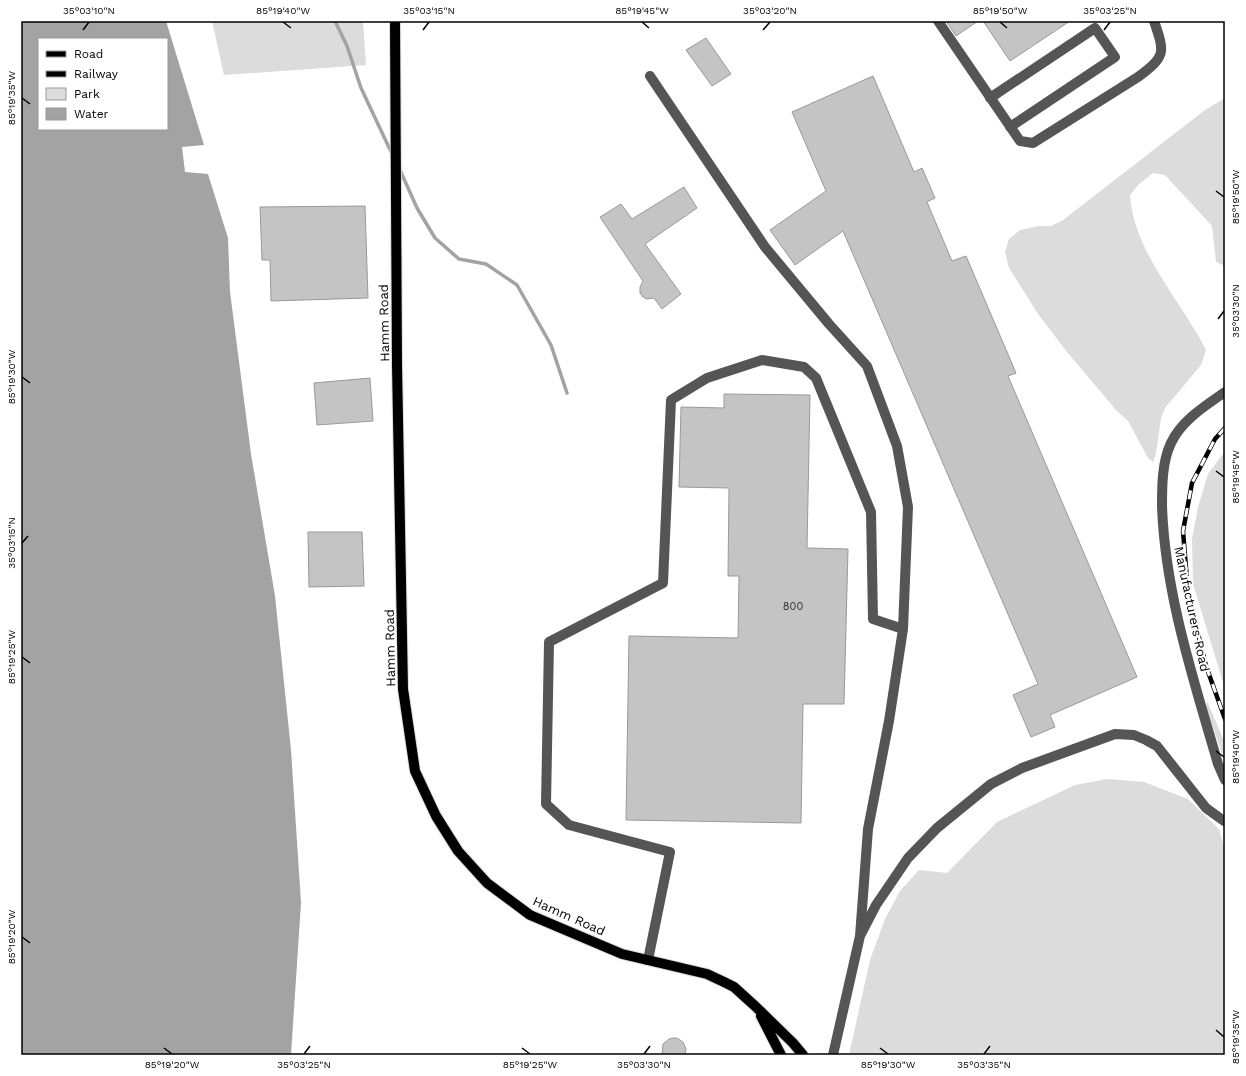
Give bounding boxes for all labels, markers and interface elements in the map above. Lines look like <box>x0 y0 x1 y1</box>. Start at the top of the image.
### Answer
text: 35°03'10"N <box>63 5 115 16</box>
text: 85°19'40"W <box>256 5 310 16</box>
text: 35°03'15"N <box>403 5 455 16</box>
text: 85°19'45"W <box>615 5 669 16</box>
text: 35°03'20"N <box>743 5 797 16</box>
text: 85°19'50"W <box>973 5 1028 16</box>
text: 35°03'25"N <box>1083 5 1137 16</box>
legend <box>38 38 168 130</box>
text: Road <box>74 47 103 61</box>
text: Railway <box>74 67 119 81</box>
text: 85°19'35"W <box>6 70 17 125</box>
text: Park <box>74 87 100 101</box>
text: Water <box>74 107 109 121</box>
text: 85°19'50"W <box>1230 169 1241 224</box>
street label: Hamm Road <box>376 284 392 362</box>
text: 35°03'30"N <box>1230 284 1241 338</box>
text: 85°19'30"W <box>6 349 17 404</box>
text: 85°19'45"W <box>1230 450 1241 504</box>
text: 35°03'15"N <box>6 517 17 569</box>
street label: Manufacturers Road <box>1171 545 1213 673</box>
house number: 800 <box>783 600 803 613</box>
street label: Hamm Road <box>382 609 398 687</box>
text: 85°19'25"W <box>6 629 17 684</box>
text: 85°19'40"W <box>1230 730 1241 784</box>
street label: Hamm Road <box>530 893 608 939</box>
text: 85°19'20"W <box>6 909 17 964</box>
text: 85°19'35"W <box>1230 1009 1241 1064</box>
text: 85°19'20"W <box>145 1059 200 1070</box>
text: 35°03'25"N <box>277 1059 331 1070</box>
text: 85°19'25"W <box>503 1059 558 1070</box>
text: 35°03'30"N <box>617 1059 671 1070</box>
text: 85°19'30"W <box>861 1059 916 1070</box>
text: 35°03'35"N <box>957 1059 1011 1070</box>

